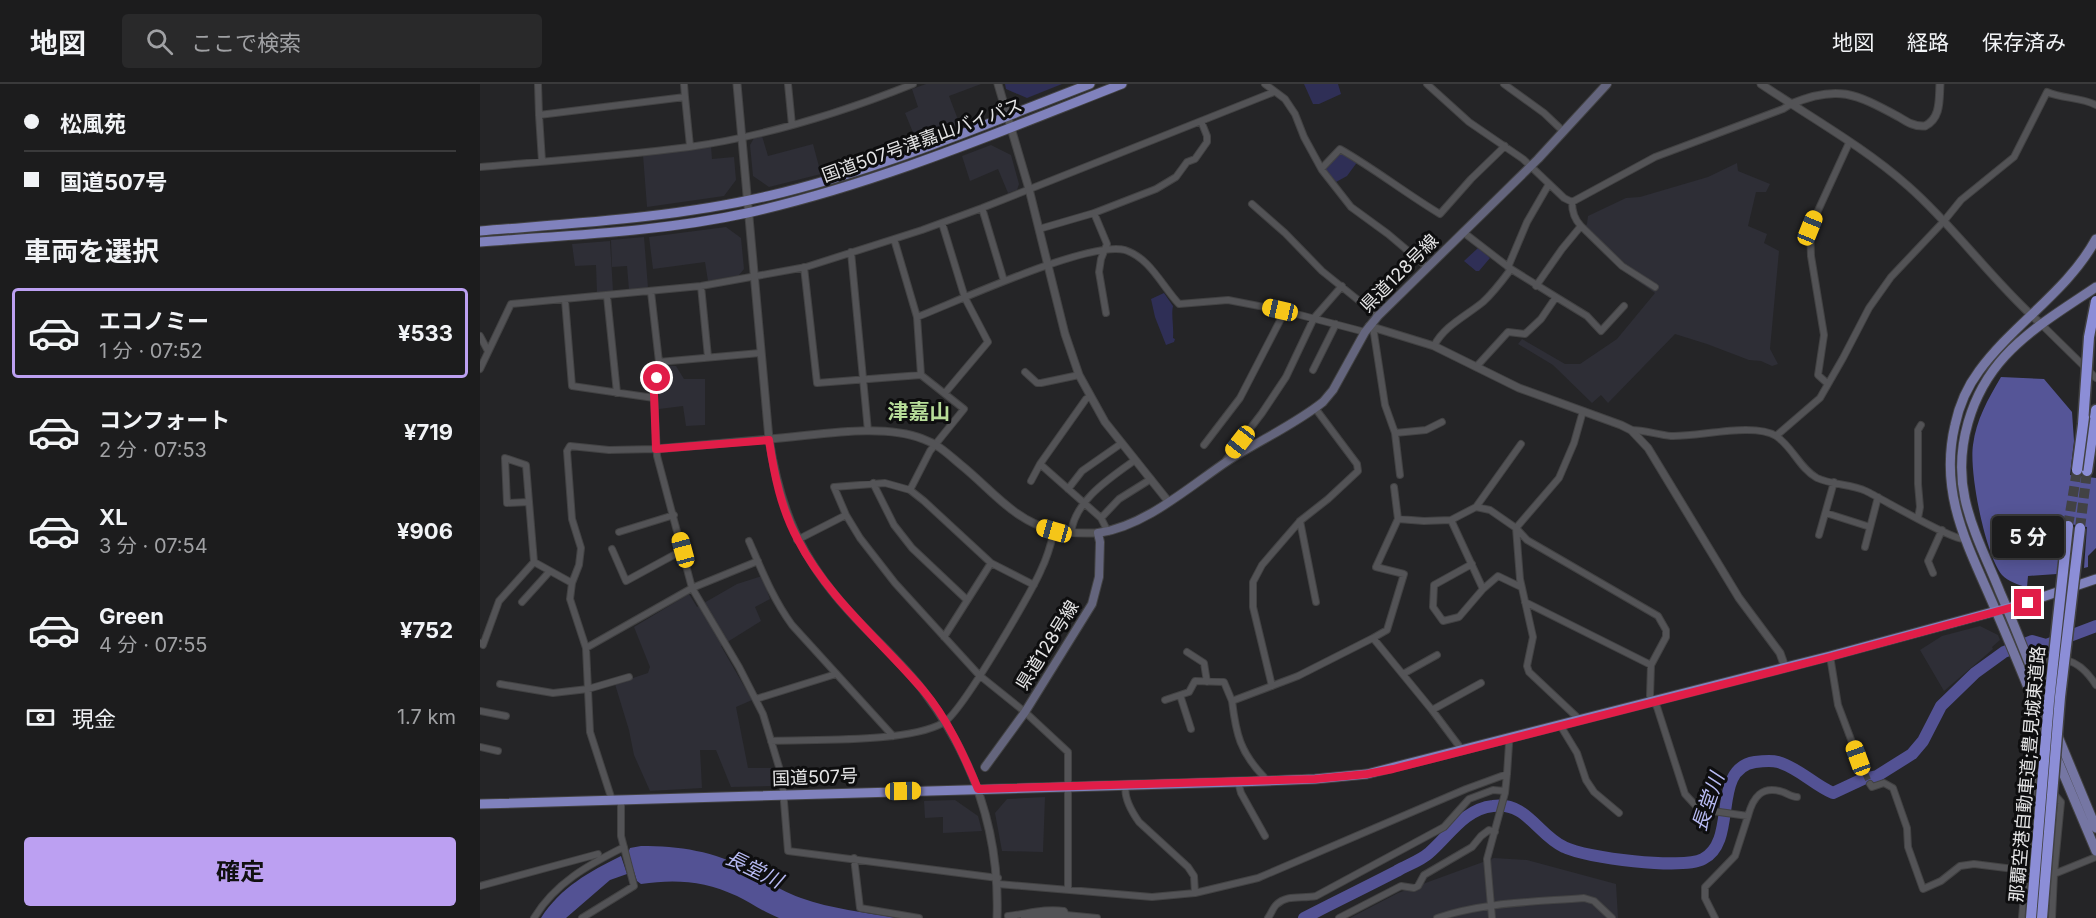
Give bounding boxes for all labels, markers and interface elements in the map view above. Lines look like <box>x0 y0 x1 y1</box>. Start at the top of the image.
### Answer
search box <box>122 14 542 68</box>
icon: search <box>143 25 176 58</box>
text: 地図 <box>30 26 86 60</box>
text: ここで検索 <box>191 30 301 56</box>
text: 地図 <box>1832 30 1874 55</box>
text: 経路 <box>1907 30 1949 55</box>
text: 保存済み <box>1982 30 2066 55</box>
street label: 国道507号津嘉山バイパス <box>819 94 1025 186</box>
text: 松風苑 <box>60 111 126 137</box>
text: 国道507号 <box>60 169 167 195</box>
car <box>1795 208 1825 248</box>
street label: 県道128号線 <box>1356 230 1442 316</box>
text: 車両を選択 <box>24 235 159 268</box>
car <box>1260 297 1300 323</box>
icon: car <box>27 306 81 360</box>
text: エコノミー <box>99 308 209 334</box>
text: ¥533 <box>398 320 453 346</box>
text: 1 分 · 07:52 <box>99 339 203 363</box>
route start <box>643 364 670 391</box>
district label: 津嘉山 <box>888 399 951 424</box>
icon: car <box>27 405 81 459</box>
text: コンフォート <box>99 407 230 433</box>
text: ¥719 <box>404 419 453 445</box>
car <box>1222 422 1258 462</box>
text: 2 分 · 07:53 <box>99 438 207 462</box>
icon: car <box>27 504 81 558</box>
text: XL <box>99 504 128 530</box>
callout: 5 分 <box>1992 516 2064 558</box>
car <box>1034 517 1074 545</box>
text: ¥906 <box>397 518 453 544</box>
text: 5 分 <box>2009 525 2047 549</box>
car <box>670 530 696 570</box>
text: 3 分 · 07:54 <box>99 534 208 558</box>
route end <box>2014 589 2041 616</box>
street label: 県道128号線 <box>1011 596 1083 694</box>
icon: car <box>27 603 81 657</box>
text: Green <box>99 603 164 629</box>
text: ¥752 <box>400 617 453 643</box>
text: 4 分 · 07:55 <box>99 633 208 657</box>
street label: 那覇空港自動車道;豊見城東道路 <box>2005 645 2049 903</box>
icon: cash <box>24 701 57 734</box>
text: 1.7 km <box>397 705 456 729</box>
text: 現金 <box>72 706 116 732</box>
car <box>1843 738 1873 778</box>
street label: 国道507号 <box>772 765 858 789</box>
water label: 長堂川 <box>1687 768 1730 834</box>
car <box>885 782 921 800</box>
button: 確定 <box>24 837 456 906</box>
water label: 長堂川 <box>722 845 788 894</box>

